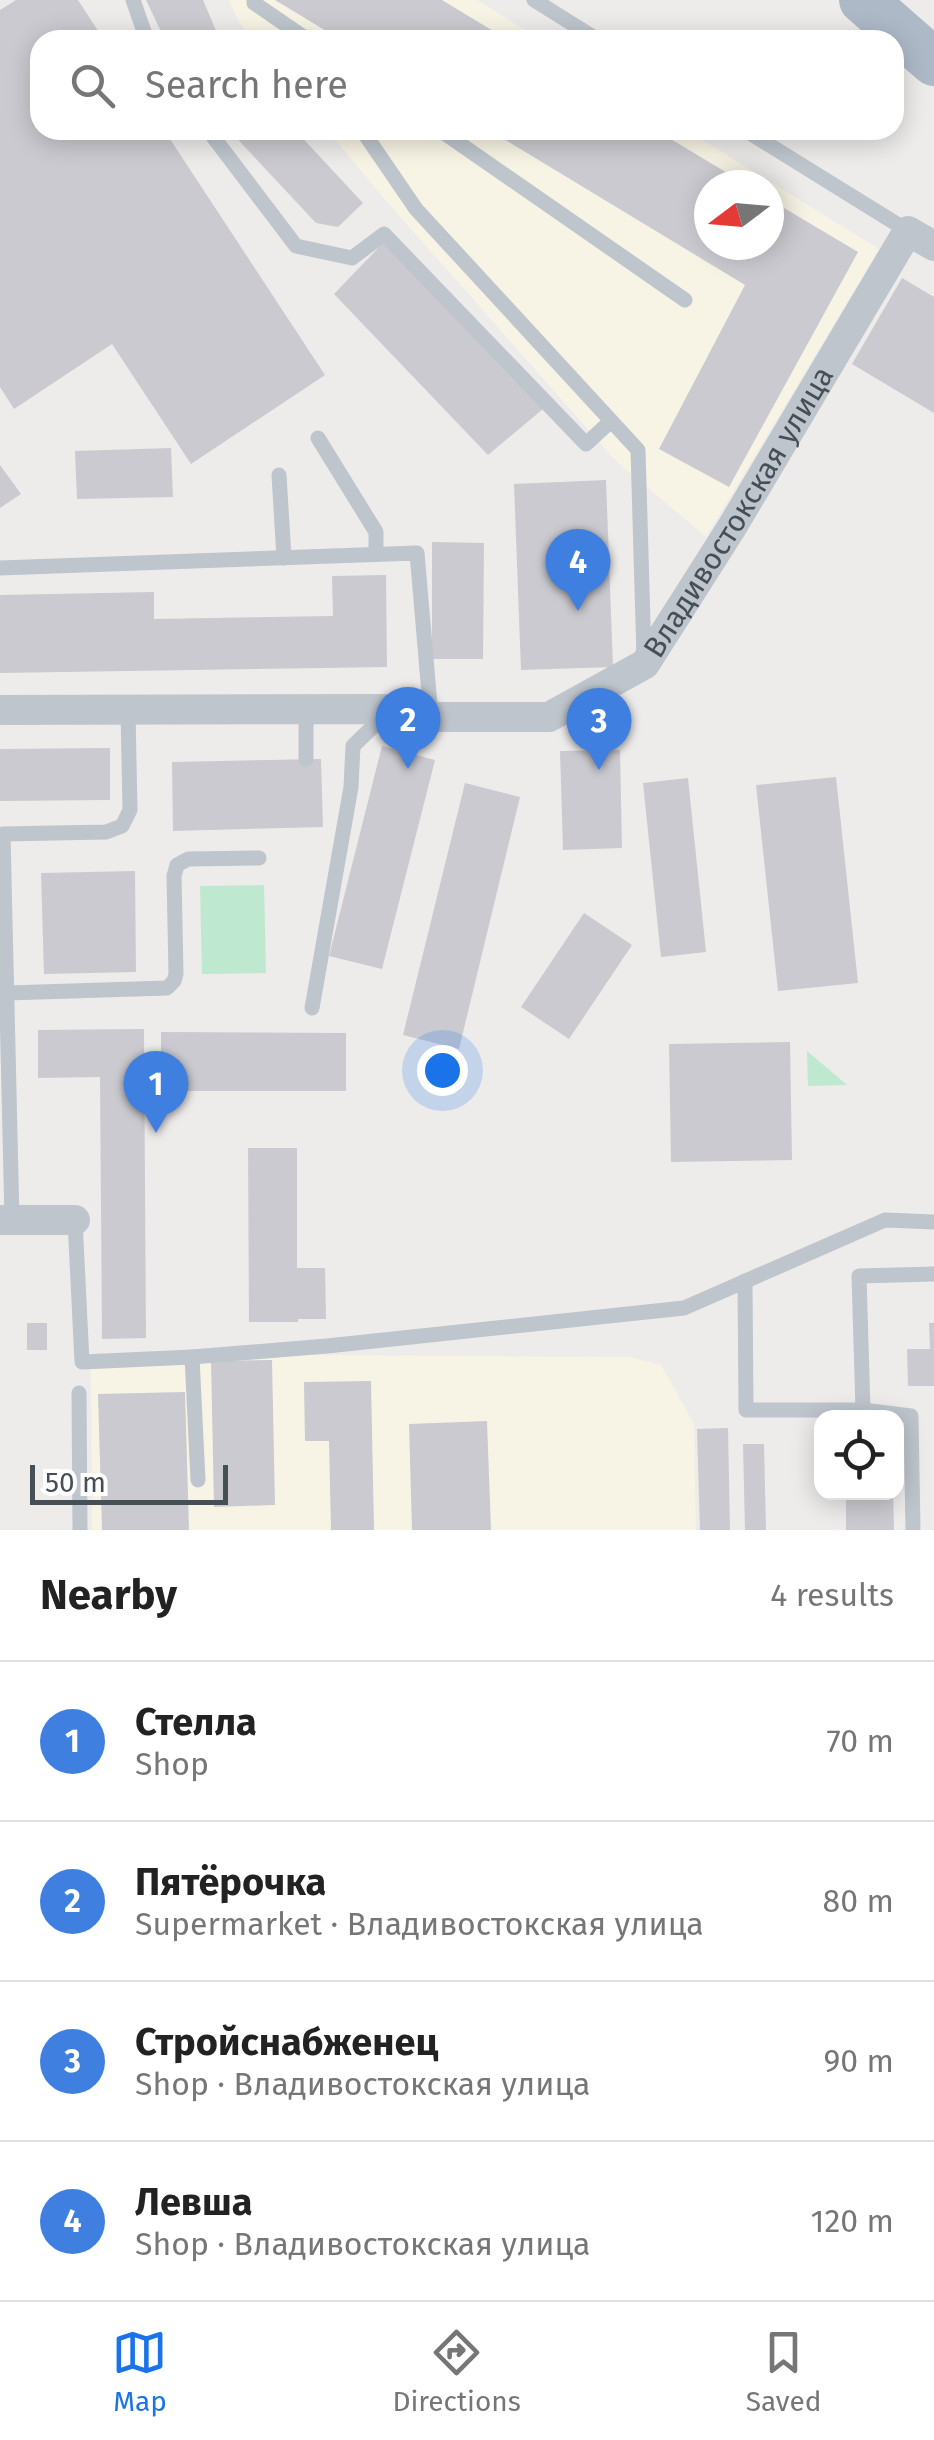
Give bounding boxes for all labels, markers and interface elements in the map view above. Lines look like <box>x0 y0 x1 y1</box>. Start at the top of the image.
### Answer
search box <box>30 30 904 140</box>
icon: search <box>65 58 120 113</box>
text: Search here <box>145 62 348 108</box>
north arrow <box>694 170 784 260</box>
street label: Владивостокская улица <box>636 360 841 664</box>
pin: 4 <box>546 528 610 611</box>
pin: 2 <box>376 686 440 769</box>
pin: 3 <box>566 688 632 770</box>
your location <box>417 1045 468 1096</box>
pin: 1 <box>124 1050 188 1133</box>
map controls <box>814 1410 904 1500</box>
button: locate <box>814 1410 904 1500</box>
scale bar <box>30 1460 228 1504</box>
text: 50 m <box>45 1466 106 1499</box>
text: Nearby <box>40 1570 177 1620</box>
text: 4 results <box>770 1576 894 1614</box>
text: Стелла <box>135 1699 257 1745</box>
text: 1 <box>65 1722 80 1760</box>
text: 70 m <box>826 1722 894 1760</box>
text: Shop <box>135 1745 209 1783</box>
text: Пятёрочка <box>135 1859 326 1905</box>
text: 2 <box>64 1882 81 1920</box>
text: 80 m <box>823 1882 894 1920</box>
text: Supermarket · Владивостокская улица <box>135 1905 704 1943</box>
text: Стройснабженец <box>135 2019 438 2065</box>
text: 3 <box>64 2042 81 2080</box>
text: 90 m <box>823 2042 894 2080</box>
text: Shop · Владивостокская улица <box>135 2065 591 2103</box>
text: Левша <box>135 2179 253 2225</box>
text: 4 <box>63 2202 82 2240</box>
text: 120 m <box>811 2202 894 2240</box>
text: Shop · Владивостокская улица <box>135 2225 591 2263</box>
tab: Map <box>112 2325 167 2418</box>
tab: Directions <box>392 2325 521 2418</box>
tab: Saved <box>746 2325 822 2418</box>

